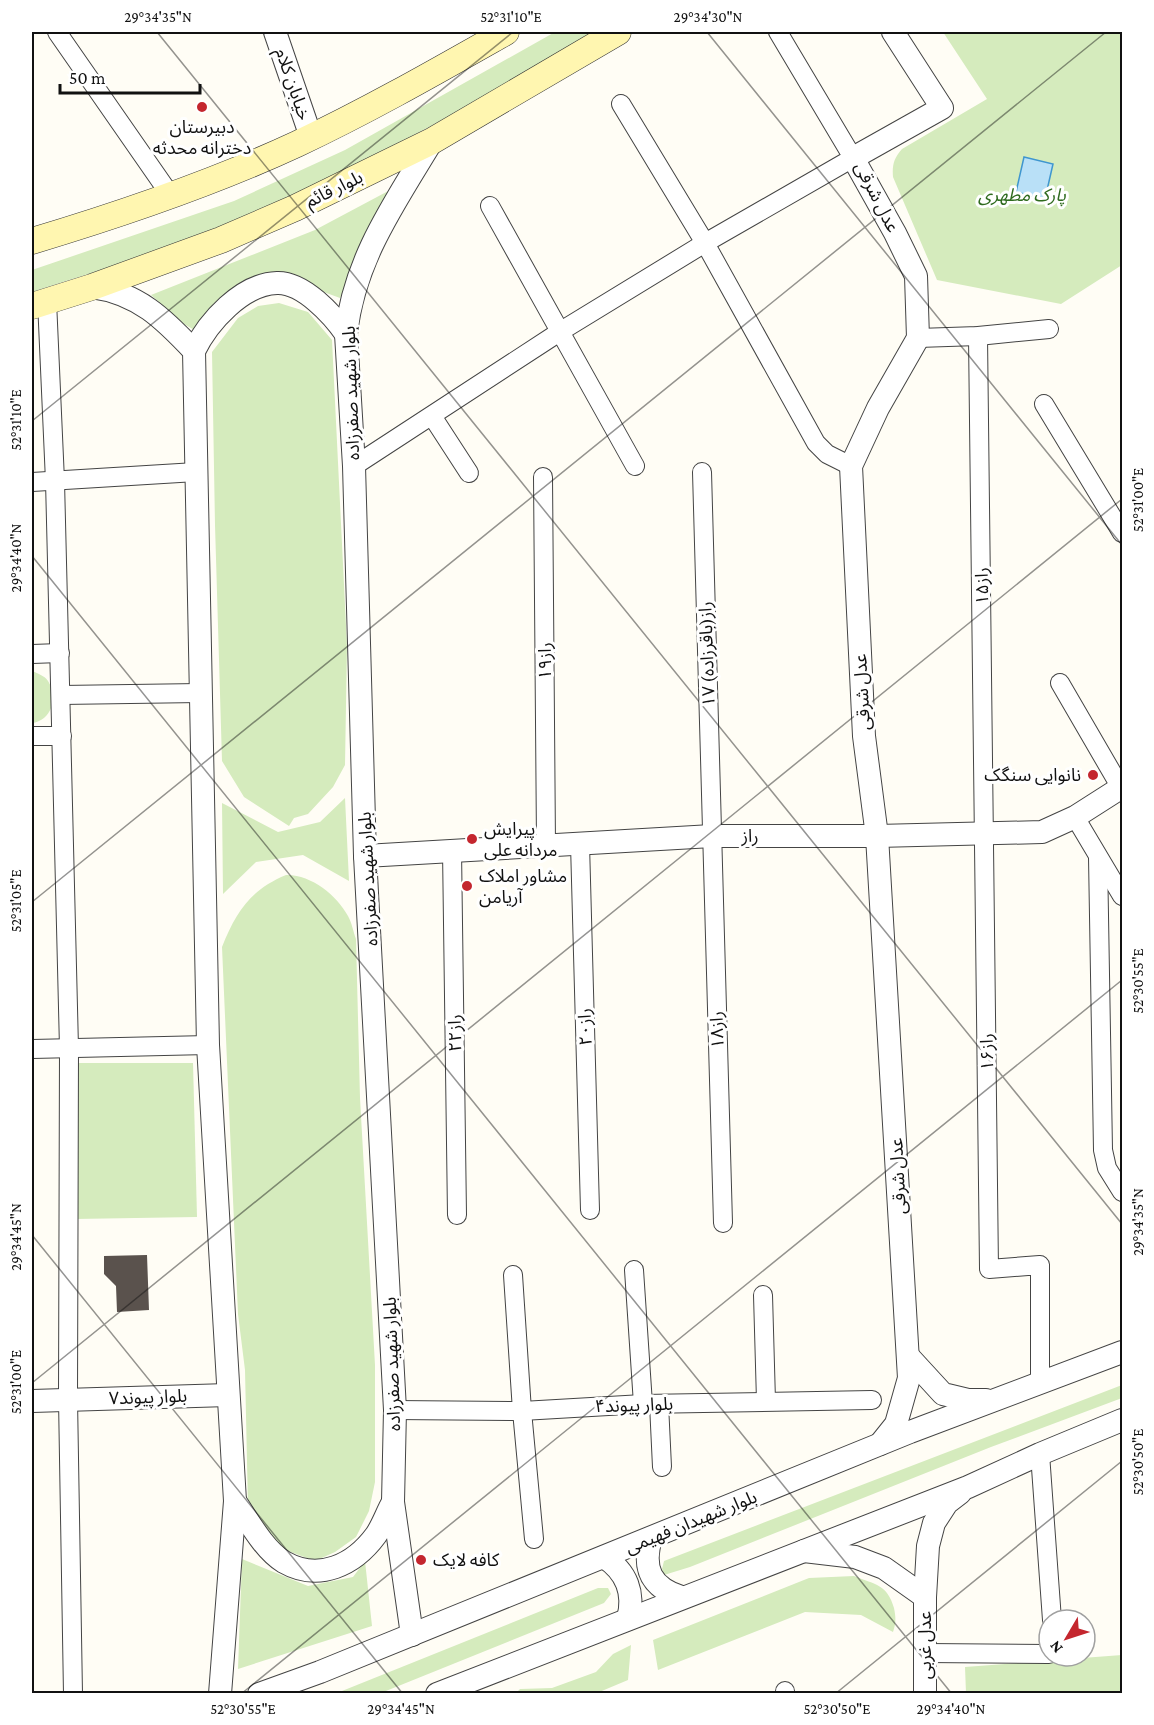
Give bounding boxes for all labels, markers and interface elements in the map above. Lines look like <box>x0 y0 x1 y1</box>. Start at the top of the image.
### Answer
text: 29°34'35"N <box>124 9 192 25</box>
text: 52°31'10"E <box>480 9 542 25</box>
text: 29°34'30"N <box>674 9 743 25</box>
street label: خیابان کلام <box>268 45 315 124</box>
scale bar <box>60 57 200 95</box>
text: 50 m <box>69 68 106 88</box>
marker: دبیرستان دخترانه محدثه <box>195 100 209 114</box>
place label: دبیرستان دخترانه محدثه <box>153 117 251 159</box>
street label: عدل شرقی <box>850 158 903 236</box>
street label: بلوار قائم <box>302 167 367 214</box>
park label: پارک مطهری <box>978 185 1067 207</box>
street label: بلوار شهید صفرزاده <box>339 325 364 461</box>
text: 52°31'10"E <box>8 389 24 451</box>
text: 52°31'00"E <box>1130 468 1146 532</box>
text: 29°34'40"N <box>8 523 24 592</box>
street label: راز۱۵ <box>972 567 993 605</box>
street label: ۱۷ راز(باقرزاده) <box>695 601 720 707</box>
street label: راز۱۹ <box>535 642 556 680</box>
street label: عدل شرقی <box>850 653 875 731</box>
place label: نانوایی سنگک <box>984 765 1081 786</box>
marker: نانوایی سنگک <box>1086 768 1100 782</box>
street label: بلوار شهید صفرزاده <box>354 811 383 947</box>
place label: پیرایش مردانه علی <box>484 819 558 861</box>
street label: راز <box>740 826 759 847</box>
marker: پیرایش مردانه علی <box>465 832 479 846</box>
place label: مشاور املاک آریامن <box>479 866 567 908</box>
text: 52°31'05"E <box>8 869 24 933</box>
marker: مشاور املاک آریامن <box>460 879 474 893</box>
text: 52°30'55"E <box>1130 948 1146 1014</box>
street label: راز۲۰ <box>574 1008 597 1046</box>
street label: راز۱۸ <box>706 1011 729 1049</box>
street label: راز۲۲ <box>445 1014 466 1052</box>
street label: راز۱۶ <box>977 1033 998 1071</box>
street label: عدل شرقی <box>886 1137 911 1215</box>
text: 29°34'35"N <box>1130 1188 1146 1256</box>
text: 29°34'45"N <box>8 1203 24 1271</box>
street label: بلوار شهید صفرزاده <box>380 1296 405 1432</box>
text: 52°31'00"E <box>8 1350 24 1414</box>
street label: بلوار پیوند۷ <box>109 1386 188 1410</box>
street label: بلوار پیوند۴ <box>595 1394 674 1418</box>
text: 52°30'50"E <box>1130 1429 1146 1495</box>
street label: بلوار شهیدان فهیمی <box>622 1486 760 1558</box>
place label: کافه لایک <box>433 1550 500 1570</box>
marker: کافه لایک <box>414 1553 428 1567</box>
north arrow <box>1037 1608 1097 1668</box>
street label: عدل غربی <box>915 1611 936 1679</box>
text: N <box>1046 1637 1066 1657</box>
text: 52°30'55"E <box>210 1701 276 1717</box>
text: 29°34'45"N <box>367 1701 435 1717</box>
text: 52°30'50"E <box>804 1701 870 1717</box>
text: 29°34'40"N <box>917 1701 986 1717</box>

